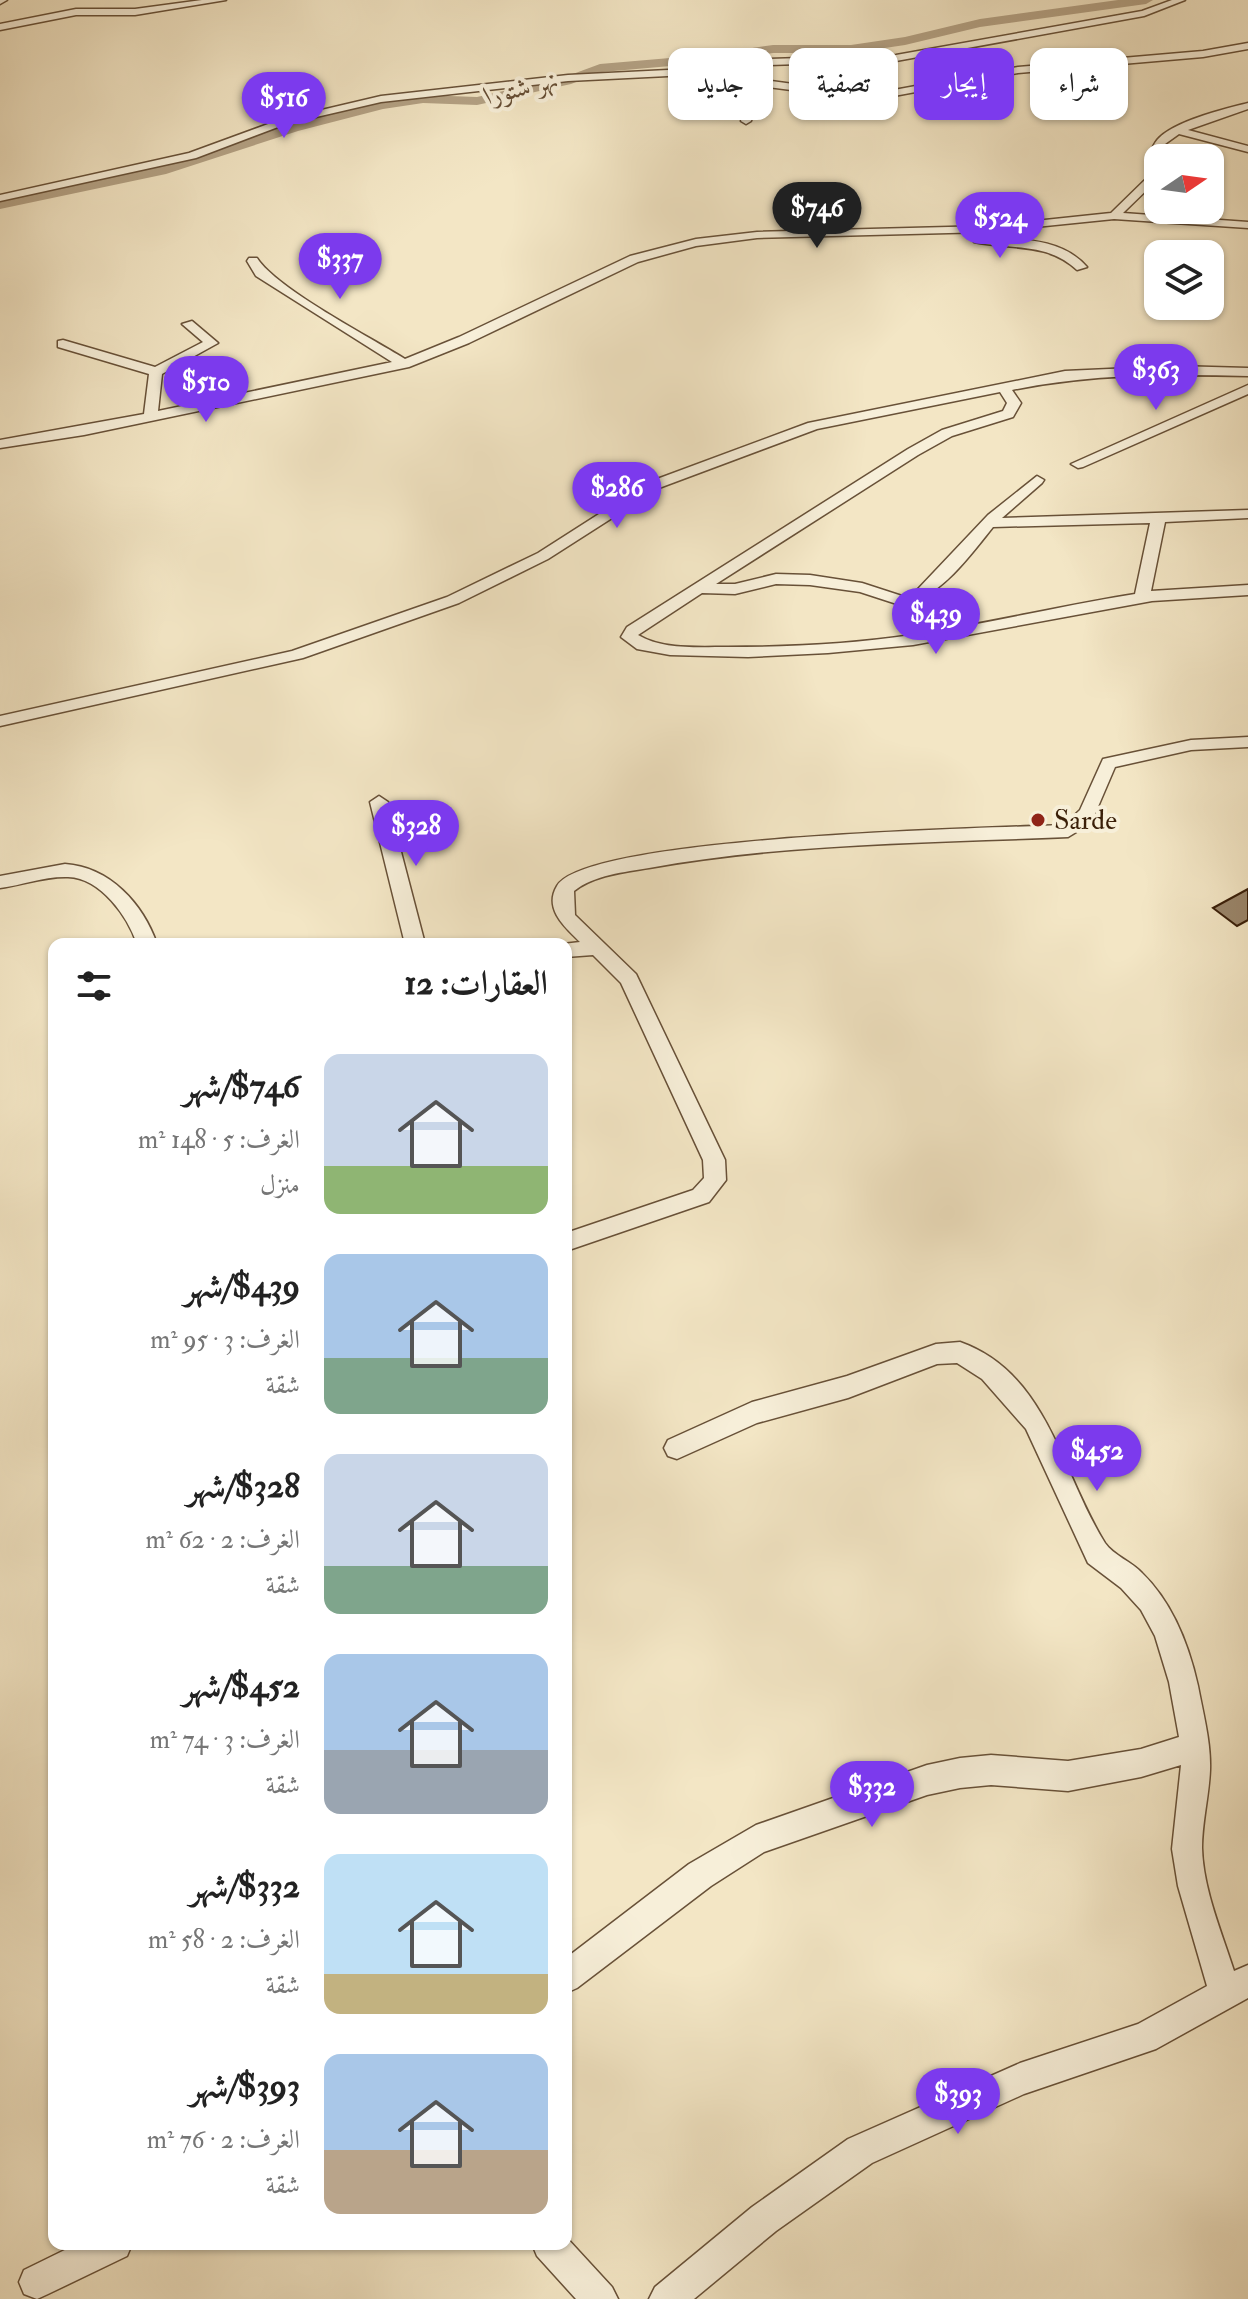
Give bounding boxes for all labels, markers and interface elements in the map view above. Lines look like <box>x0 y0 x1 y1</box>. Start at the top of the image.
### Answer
chip: جديد <box>668 48 773 120</box>
chip: تصفية <box>789 48 898 120</box>
chip: إيجار <box>914 48 1014 120</box>
chip: شراء <box>1030 48 1128 120</box>
water label: نهر شتورا <box>480 63 562 113</box>
pin: $516 <box>237 72 331 140</box>
text: $516 <box>260 82 308 114</box>
north arrow <box>1144 144 1224 224</box>
map controls <box>1144 144 1224 320</box>
pin: $746 <box>770 182 864 250</box>
text: $746 <box>790 192 844 224</box>
pin: $524 <box>953 192 1047 260</box>
text: $524 <box>973 202 1027 234</box>
pin: $337 <box>293 233 387 301</box>
button: layers <box>1144 240 1224 320</box>
text: $337 <box>317 243 363 275</box>
pin: $363 <box>1109 344 1203 412</box>
text: $363 <box>1132 354 1180 386</box>
pin: $510 <box>159 356 253 424</box>
text: $510 <box>182 366 230 398</box>
pin: $286 <box>570 462 664 530</box>
text: $286 <box>590 472 644 504</box>
pin: $439 <box>889 588 983 656</box>
text: $439 <box>910 598 962 630</box>
pin: $328 <box>369 800 463 868</box>
place label: Sarde <box>1054 803 1117 838</box>
text: $328 <box>391 810 441 842</box>
marker: Sarde <box>1029 811 1047 829</box>
text: العقارات: 12 <box>404 962 548 1005</box>
icon: filters <box>72 964 116 1008</box>
text: $746/شهر <box>183 1065 300 1108</box>
icon: home <box>388 1086 484 1182</box>
text: الغرف: 5 · 148 m² <box>138 1124 300 1156</box>
text: منزل <box>260 1169 300 1201</box>
text: $439/شهر <box>184 1265 300 1308</box>
icon: home <box>388 1286 484 1382</box>
text: الغرف: 3 · 95 m² <box>150 1324 300 1356</box>
text: شقة <box>266 1369 300 1401</box>
pin: $452 <box>1050 1425 1144 1493</box>
text: $452 <box>1070 1435 1124 1467</box>
text: $328/شهر <box>187 1465 300 1508</box>
icon: home <box>388 1486 484 1582</box>
text: الغرف: 2 · 62 m² <box>145 1524 300 1556</box>
text: شقة <box>266 1569 300 1601</box>
text: $452/شهر <box>183 1665 300 1708</box>
icon: home <box>388 1686 484 1782</box>
text: الغرف: 3 · 74 m² <box>150 1724 300 1756</box>
pin: $332 <box>825 1761 919 1829</box>
text: شقة <box>266 1769 300 1801</box>
text: $332 <box>848 1771 896 1803</box>
text: $332/شهر <box>190 1865 300 1908</box>
icon: home <box>388 1886 484 1982</box>
text: الغرف: 2 · 58 m² <box>148 1924 300 1956</box>
text: شقة <box>266 1969 300 2001</box>
text: $393/شهر <box>189 2065 300 2108</box>
pin: $393 <box>911 2068 1005 2136</box>
text: $393 <box>934 2078 982 2110</box>
icon: home <box>388 2086 484 2182</box>
text: الغرف: 2 · 76 m² <box>147 2124 300 2156</box>
text: شقة <box>266 2169 300 2201</box>

